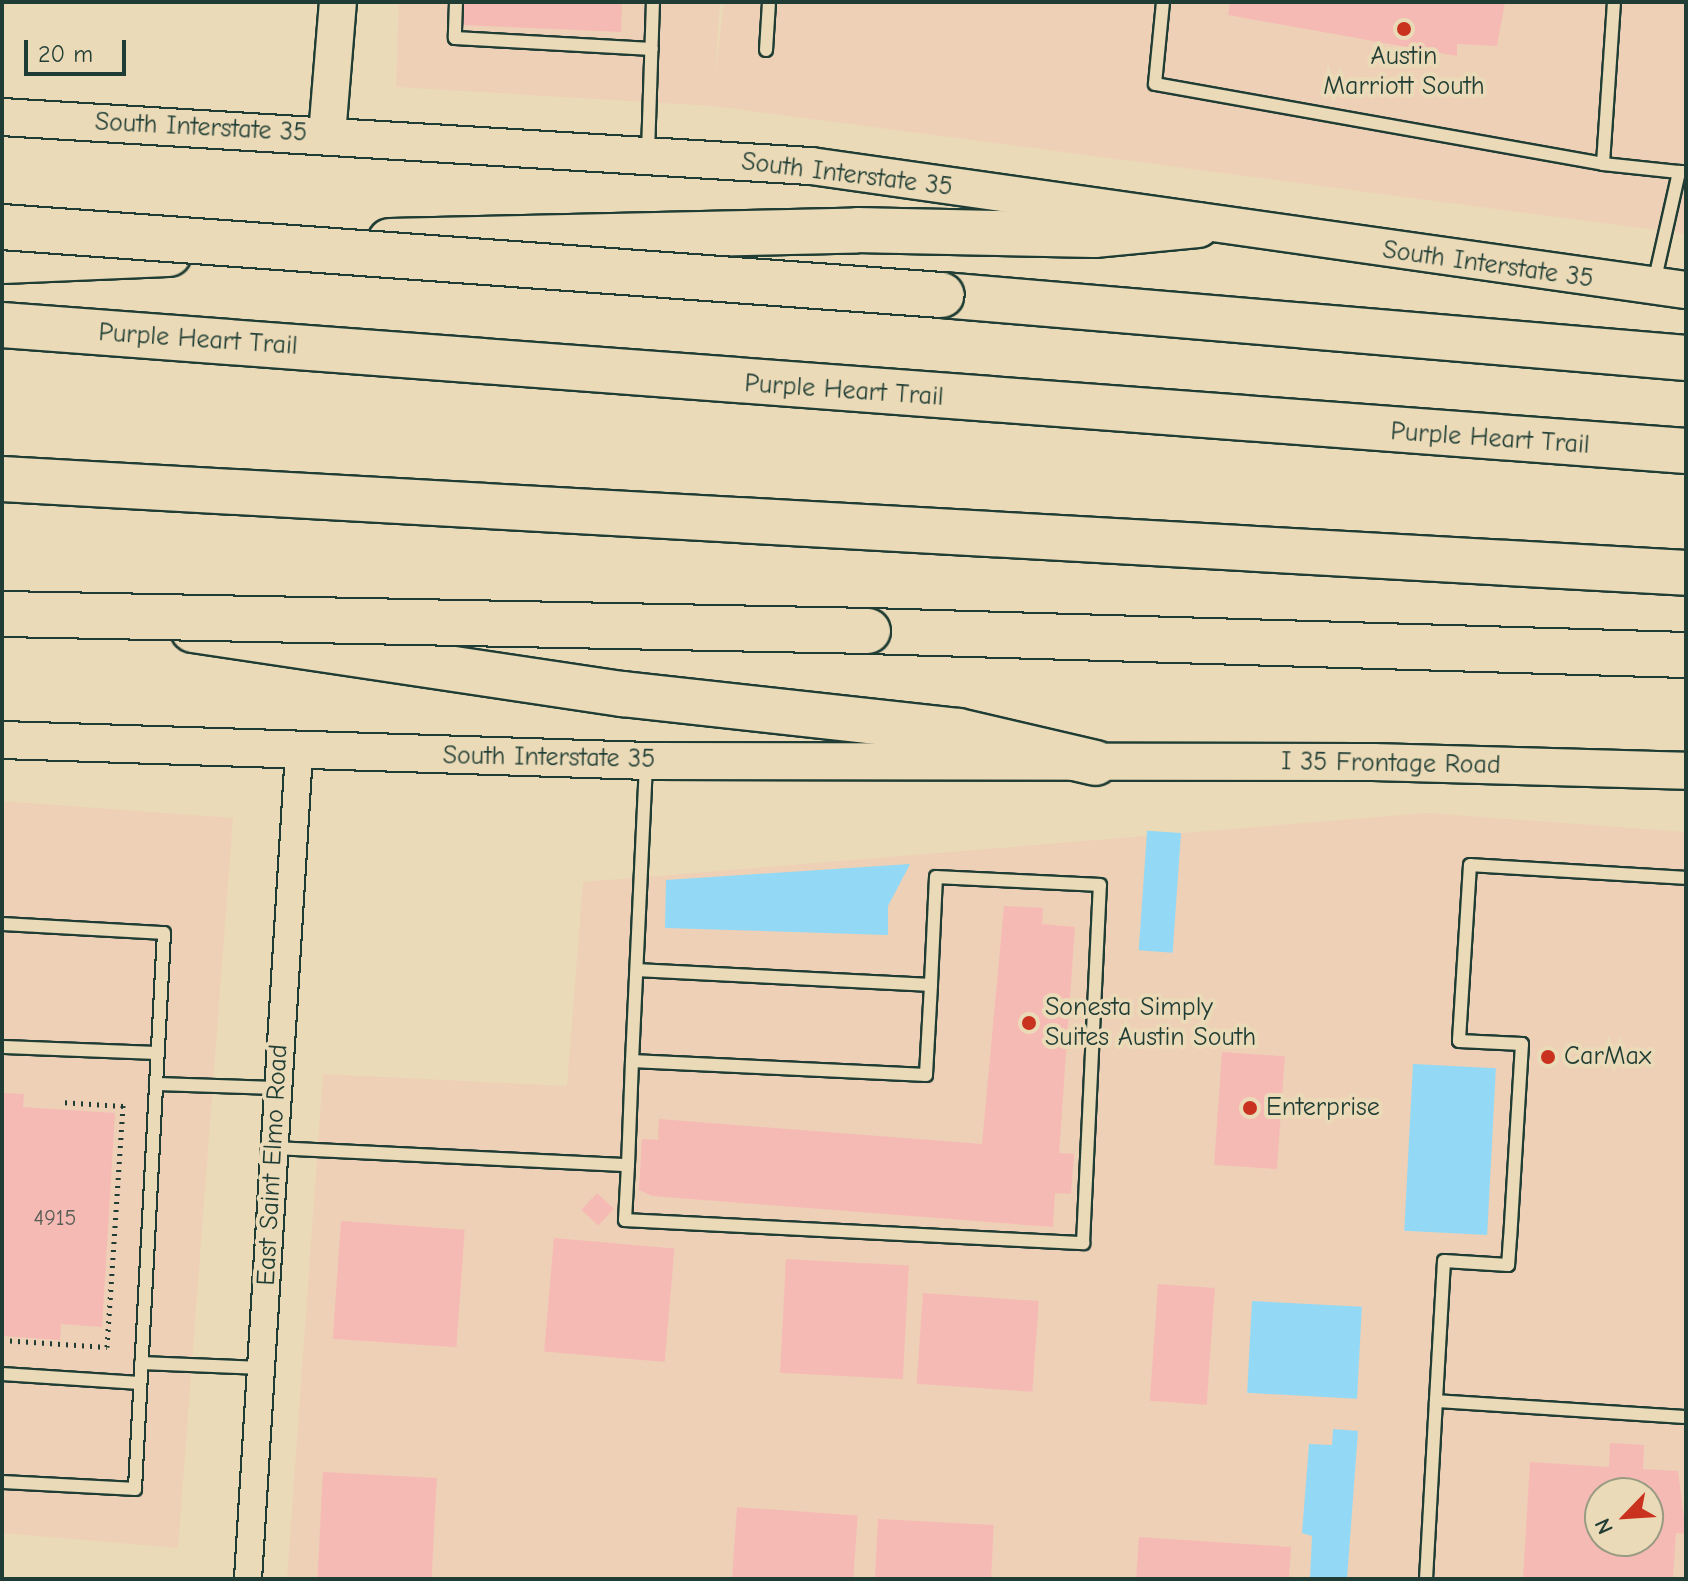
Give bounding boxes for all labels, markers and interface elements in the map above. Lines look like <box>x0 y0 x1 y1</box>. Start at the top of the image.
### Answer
marker: Austin Marriott South <box>1395 20 1413 38</box>
scale bar <box>28 24 130 74</box>
text: 20 m <box>38 40 93 68</box>
place label: Austin Marriott South <box>1323 41 1485 102</box>
street label: South Interstate 35 <box>94 107 308 149</box>
street label: South Interstate 35 <box>740 147 954 203</box>
street label: South Interstate 35 <box>1381 235 1595 295</box>
street label: Purple Heart Trail <box>97 317 299 363</box>
street label: Purple Heart Trail <box>743 368 945 414</box>
street label: Purple Heart Trail <box>1389 416 1591 462</box>
street label: South Interstate 35 <box>442 741 656 775</box>
street label: I 35 Frontage Road <box>1281 746 1501 782</box>
place label: Sonesta Simply Suites Austin South <box>1045 992 1256 1054</box>
marker: Sonesta Simply Suites Austin South <box>1020 1014 1038 1032</box>
place label: CarMax <box>1564 1041 1651 1073</box>
street label: East Saint Elmo Road <box>251 1044 295 1286</box>
marker: CarMax <box>1539 1048 1557 1066</box>
place label: Enterprise <box>1266 1092 1380 1124</box>
marker: Enterprise <box>1241 1099 1259 1117</box>
house number: 4915 <box>34 1206 76 1232</box>
north arrow <box>1584 1477 1664 1557</box>
text: N <box>1589 1514 1619 1538</box>

